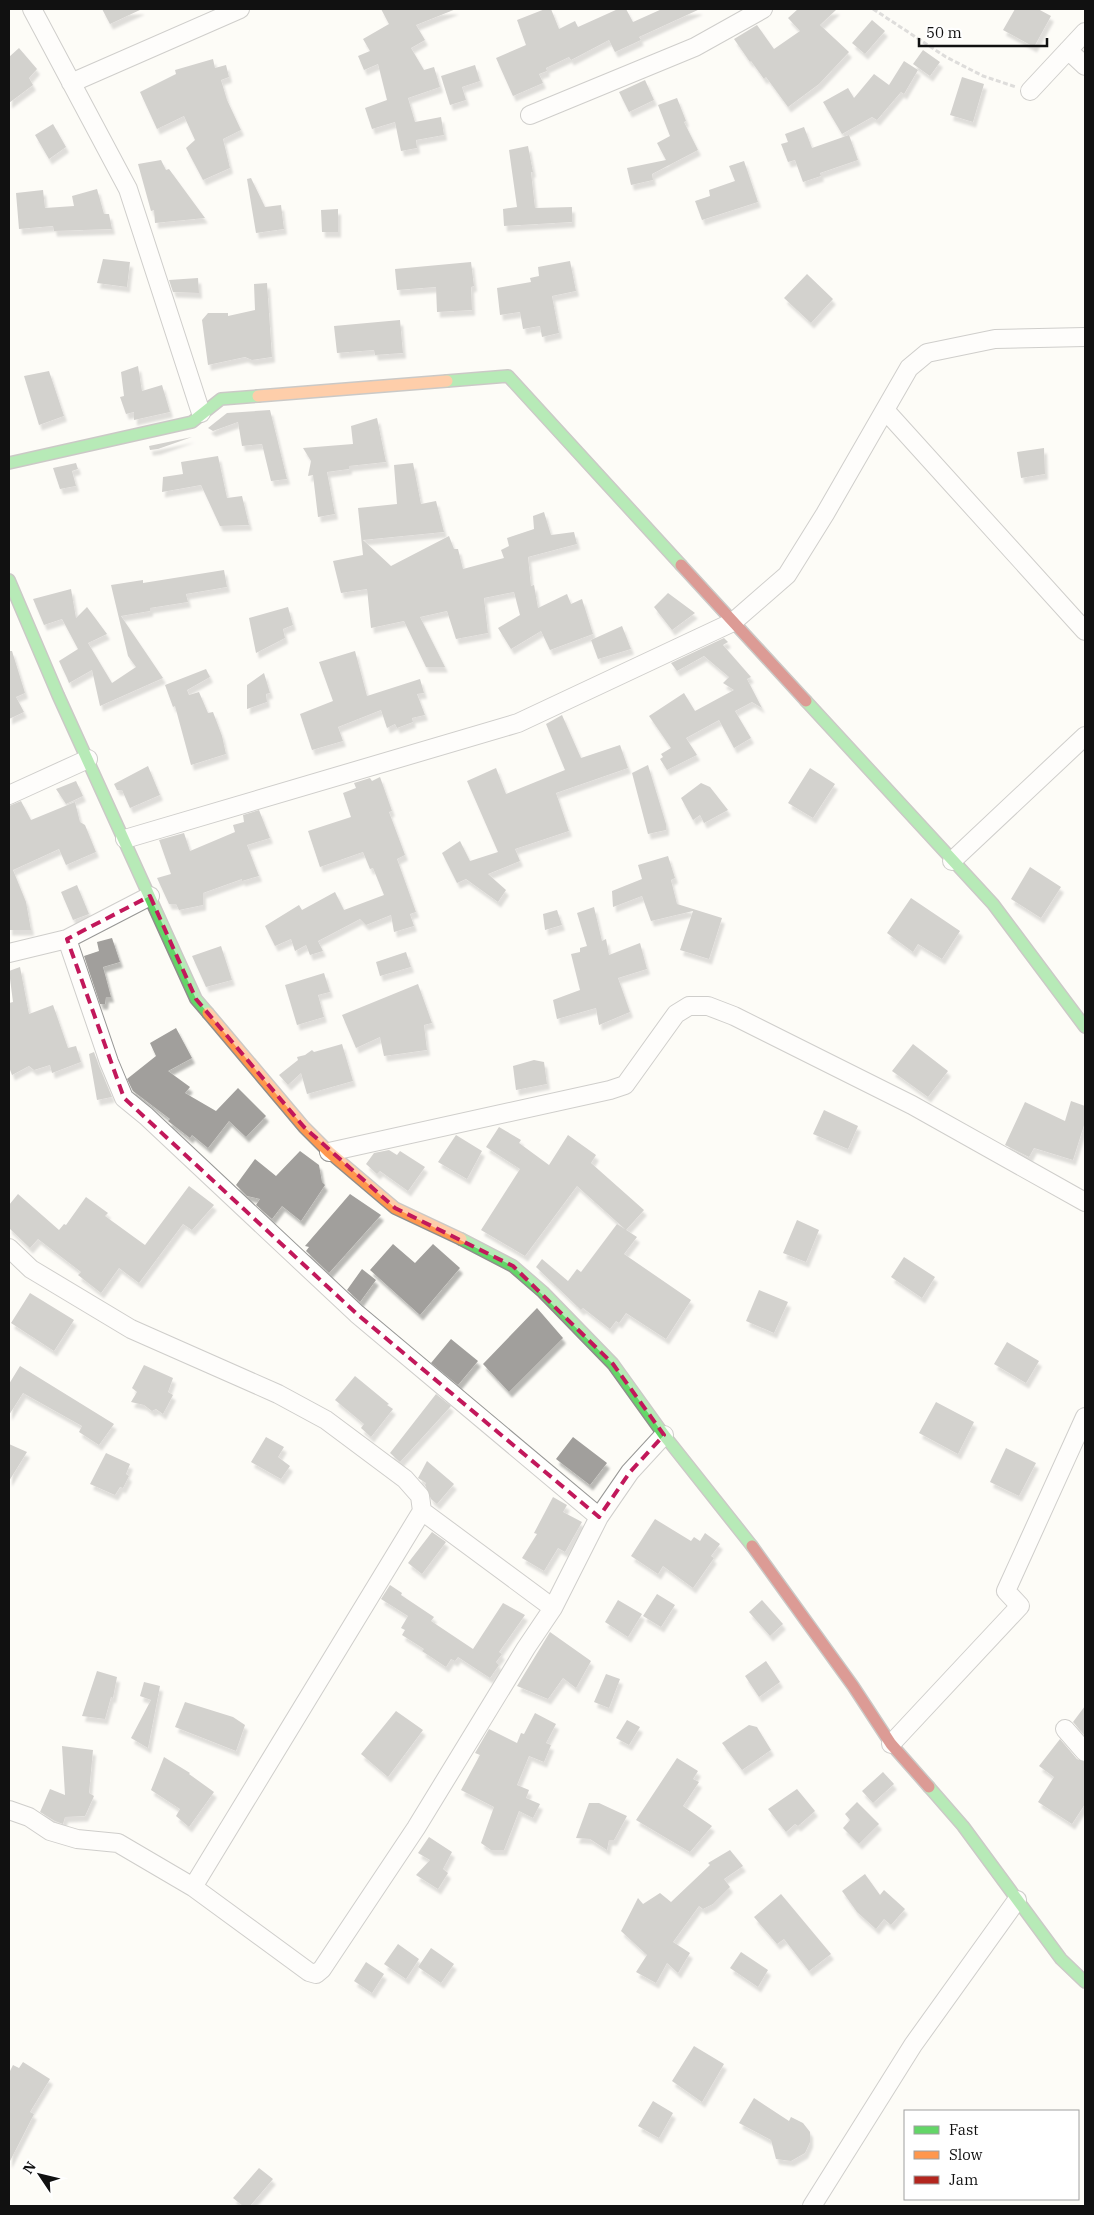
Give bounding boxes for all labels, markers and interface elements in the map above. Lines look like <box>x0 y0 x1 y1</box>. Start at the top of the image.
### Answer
scale bar <box>919 15 1046 47</box>
text: 50 m <box>926 23 962 42</box>
legend <box>904 2110 1079 2200</box>
text: Fast <box>949 2120 979 2139</box>
text: Slow <box>949 2145 983 2164</box>
north arrow <box>15 2150 65 2200</box>
text: N <box>19 2158 40 2177</box>
text: Jam <box>949 2170 978 2189</box>

